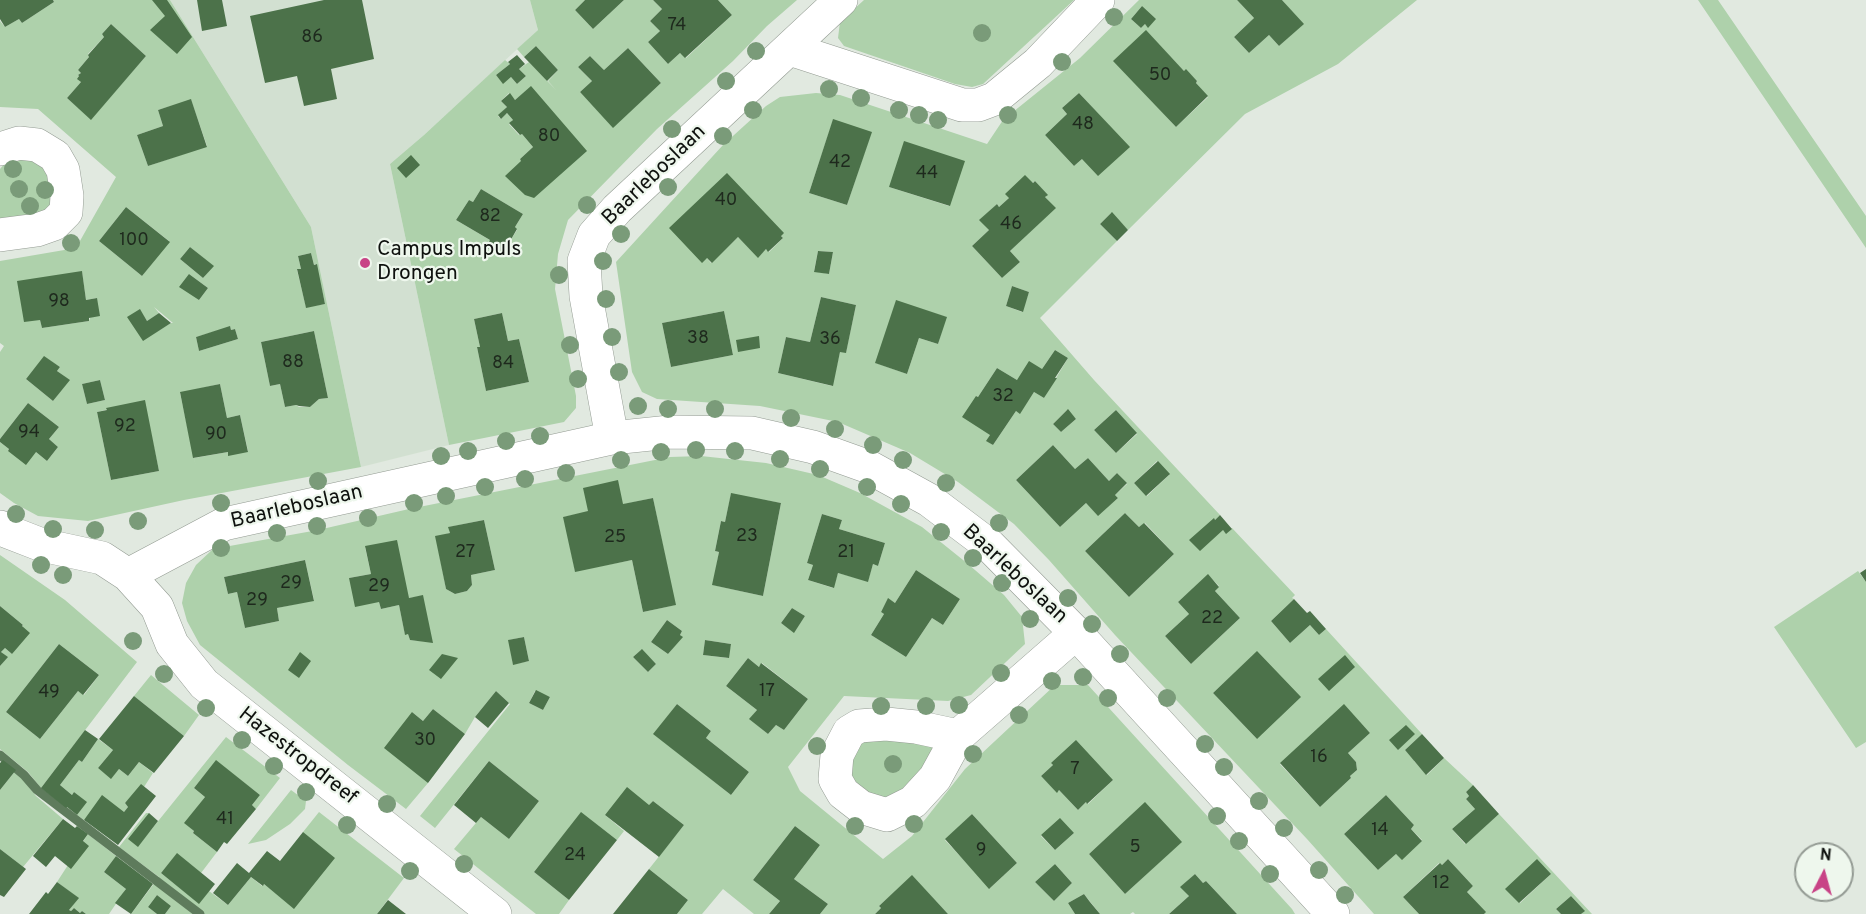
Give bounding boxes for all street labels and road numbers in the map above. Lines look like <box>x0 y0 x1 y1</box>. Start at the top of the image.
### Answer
street label: Baarleboslaan <box>598 120 712 232</box>
street label: Baarleboslaan <box>229 481 365 535</box>
street label: Baarleboslaan <box>956 520 1072 630</box>
street label: Hazestropdreef <box>233 703 361 811</box>

